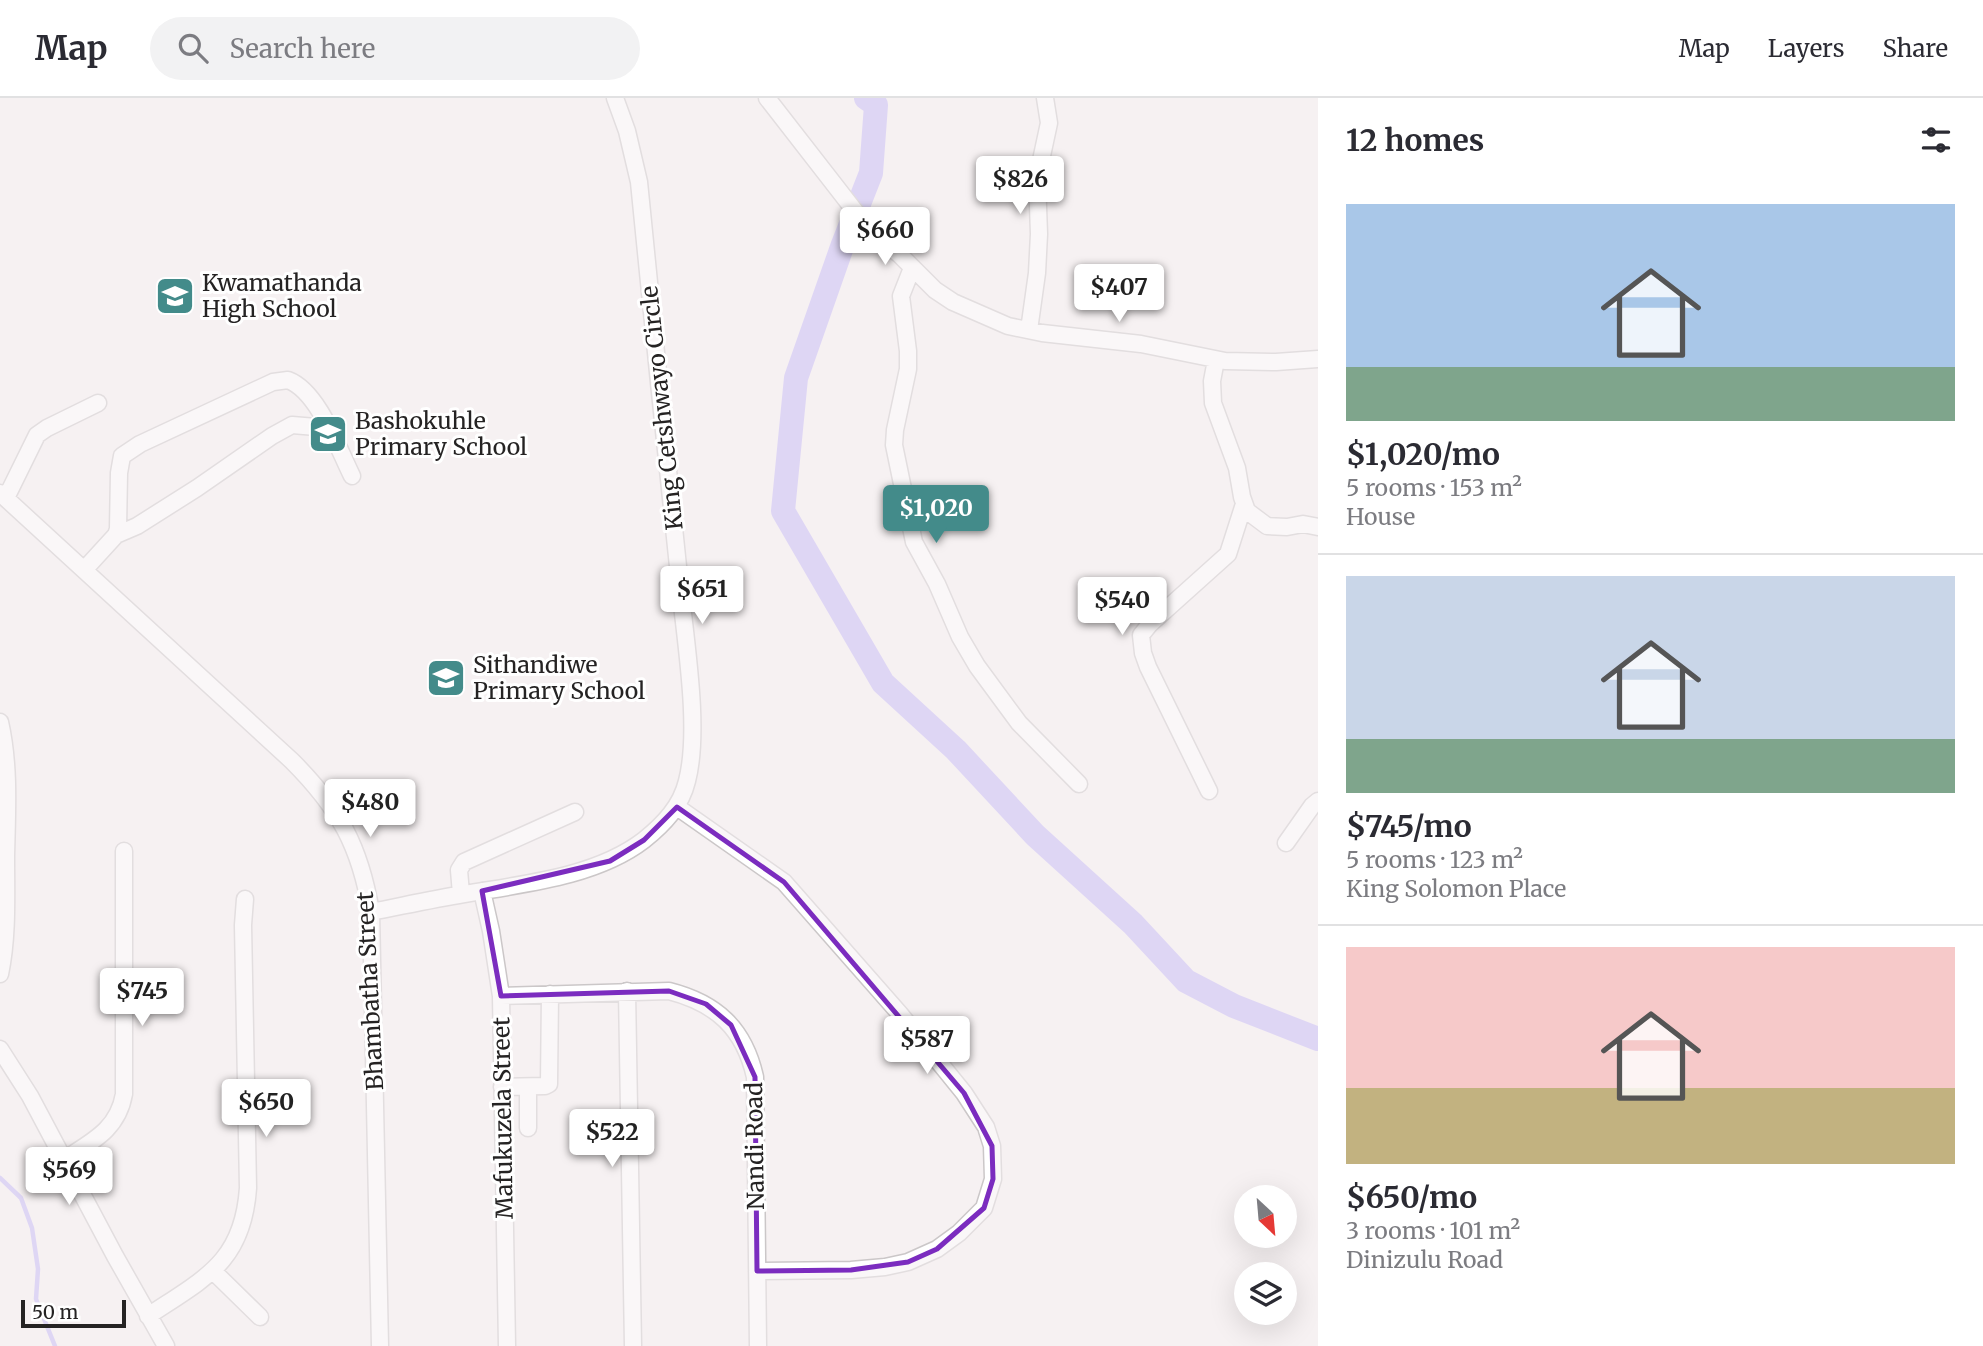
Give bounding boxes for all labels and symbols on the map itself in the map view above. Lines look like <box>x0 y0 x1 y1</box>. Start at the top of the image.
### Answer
pin: $826 <box>979 156 1061 216</box>
pin: $660 <box>844 208 926 267</box>
pin: $407 <box>1078 264 1160 324</box>
place label: Kwamathanda High School <box>202 268 362 323</box>
school or university icon: Kwamathanda High School <box>154 275 196 317</box>
street label: King Cetshwayo Circle <box>634 284 689 532</box>
place label: Bashokuhle Primary School <box>355 406 527 461</box>
school or university icon: Bashokuhle Primary School <box>307 413 349 455</box>
pin: $1,020 <box>879 486 993 545</box>
pin: $651 <box>661 566 743 626</box>
pin: $540 <box>1081 578 1163 637</box>
place label: Sithandiwe Primary School <box>473 650 645 705</box>
school or university icon: Sithandiwe Primary School <box>425 657 467 699</box>
pin: $480 <box>329 780 411 839</box>
street label: Bhambatha Street <box>350 891 389 1091</box>
pin: $745 <box>101 968 183 1028</box>
pin: $587 <box>886 1016 968 1076</box>
street label: Mafukuzela Street <box>486 1017 519 1219</box>
pin: $650 <box>225 1080 307 1139</box>
street label: Nandi Road <box>739 1082 770 1210</box>
pin: $522 <box>571 1110 653 1169</box>
pin: $569 <box>28 1148 110 1207</box>
north arrow <box>1234 1185 1297 1248</box>
scale bar <box>21 1297 126 1329</box>

